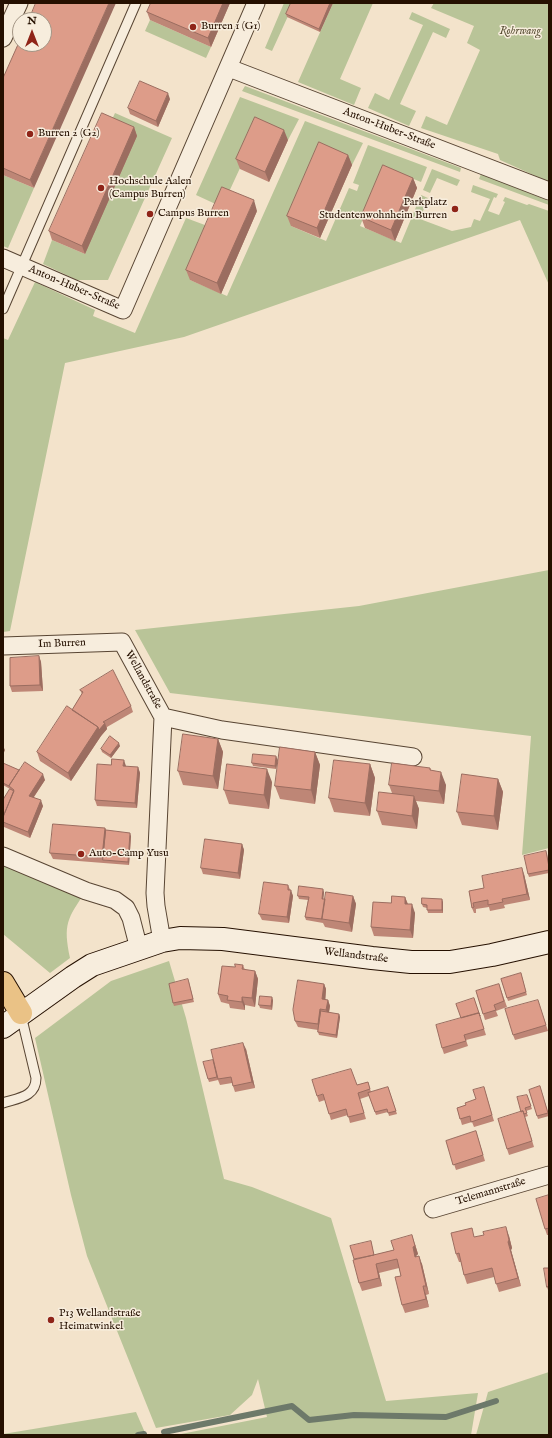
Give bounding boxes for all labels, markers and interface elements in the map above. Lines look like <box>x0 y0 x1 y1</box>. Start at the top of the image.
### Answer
north arrow <box>12 12 52 52</box>
text: N <box>27 14 37 28</box>
place label: Burren 1 (G1) <box>201 20 260 34</box>
marker: Burren 1 (G1) <box>188 22 198 32</box>
park label: Rohrwang <box>499 25 541 39</box>
street label: Anton-Huber-Straße <box>341 105 437 153</box>
place label: Burren 2 (G2) <box>38 127 99 141</box>
marker: Burren 2 (G2) <box>25 129 35 139</box>
place label: Hochschule Aalen (Campus Burren) <box>109 175 191 201</box>
marker: Hochschule Aalen (Campus Burren) <box>96 183 106 193</box>
place label: Parkplatz Studentenwohnheim Burren <box>319 196 447 222</box>
marker: Parkplatz Studentenwohnheim Burren <box>450 204 460 214</box>
place label: Campus Burren <box>158 207 229 221</box>
marker: Campus Burren <box>145 209 155 219</box>
street label: Anton-Huber-Straße <box>26 263 122 313</box>
street label: Im Burren <box>38 637 86 651</box>
street label: Wellandstraße <box>122 649 164 711</box>
place label: Auto-Camp Yusu <box>89 847 169 861</box>
marker: Auto-Camp Yusu <box>76 849 86 859</box>
street label: Wellandstraße <box>323 946 389 966</box>
street label: Telemannstraße <box>455 1175 527 1209</box>
place label: P13 Wellandstraße Heimatwinkel <box>59 1307 141 1333</box>
marker: P13 Wellandstraße Heimatwinkel <box>46 1315 56 1325</box>

